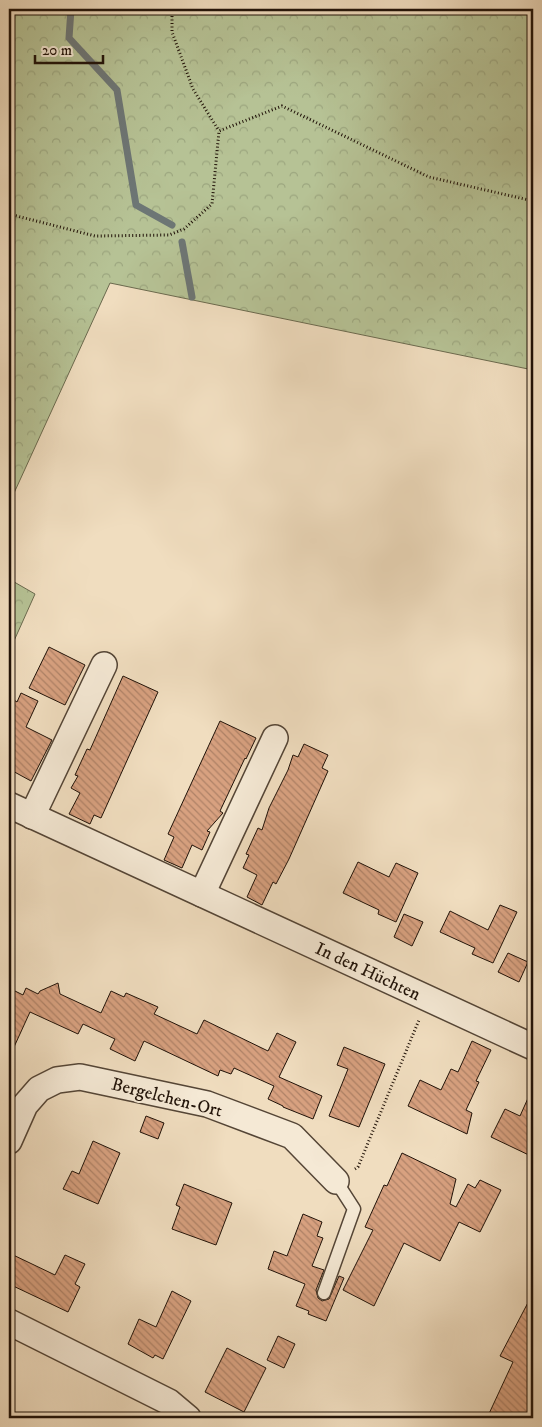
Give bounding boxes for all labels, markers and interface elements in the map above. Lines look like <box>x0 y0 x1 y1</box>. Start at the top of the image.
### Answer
scale bar <box>35 32 102 64</box>
text: 20 m <box>42 41 72 60</box>
street label: In den Hüchten <box>311 938 424 1006</box>
street label: Bergelchen-Ort <box>109 1074 225 1122</box>

